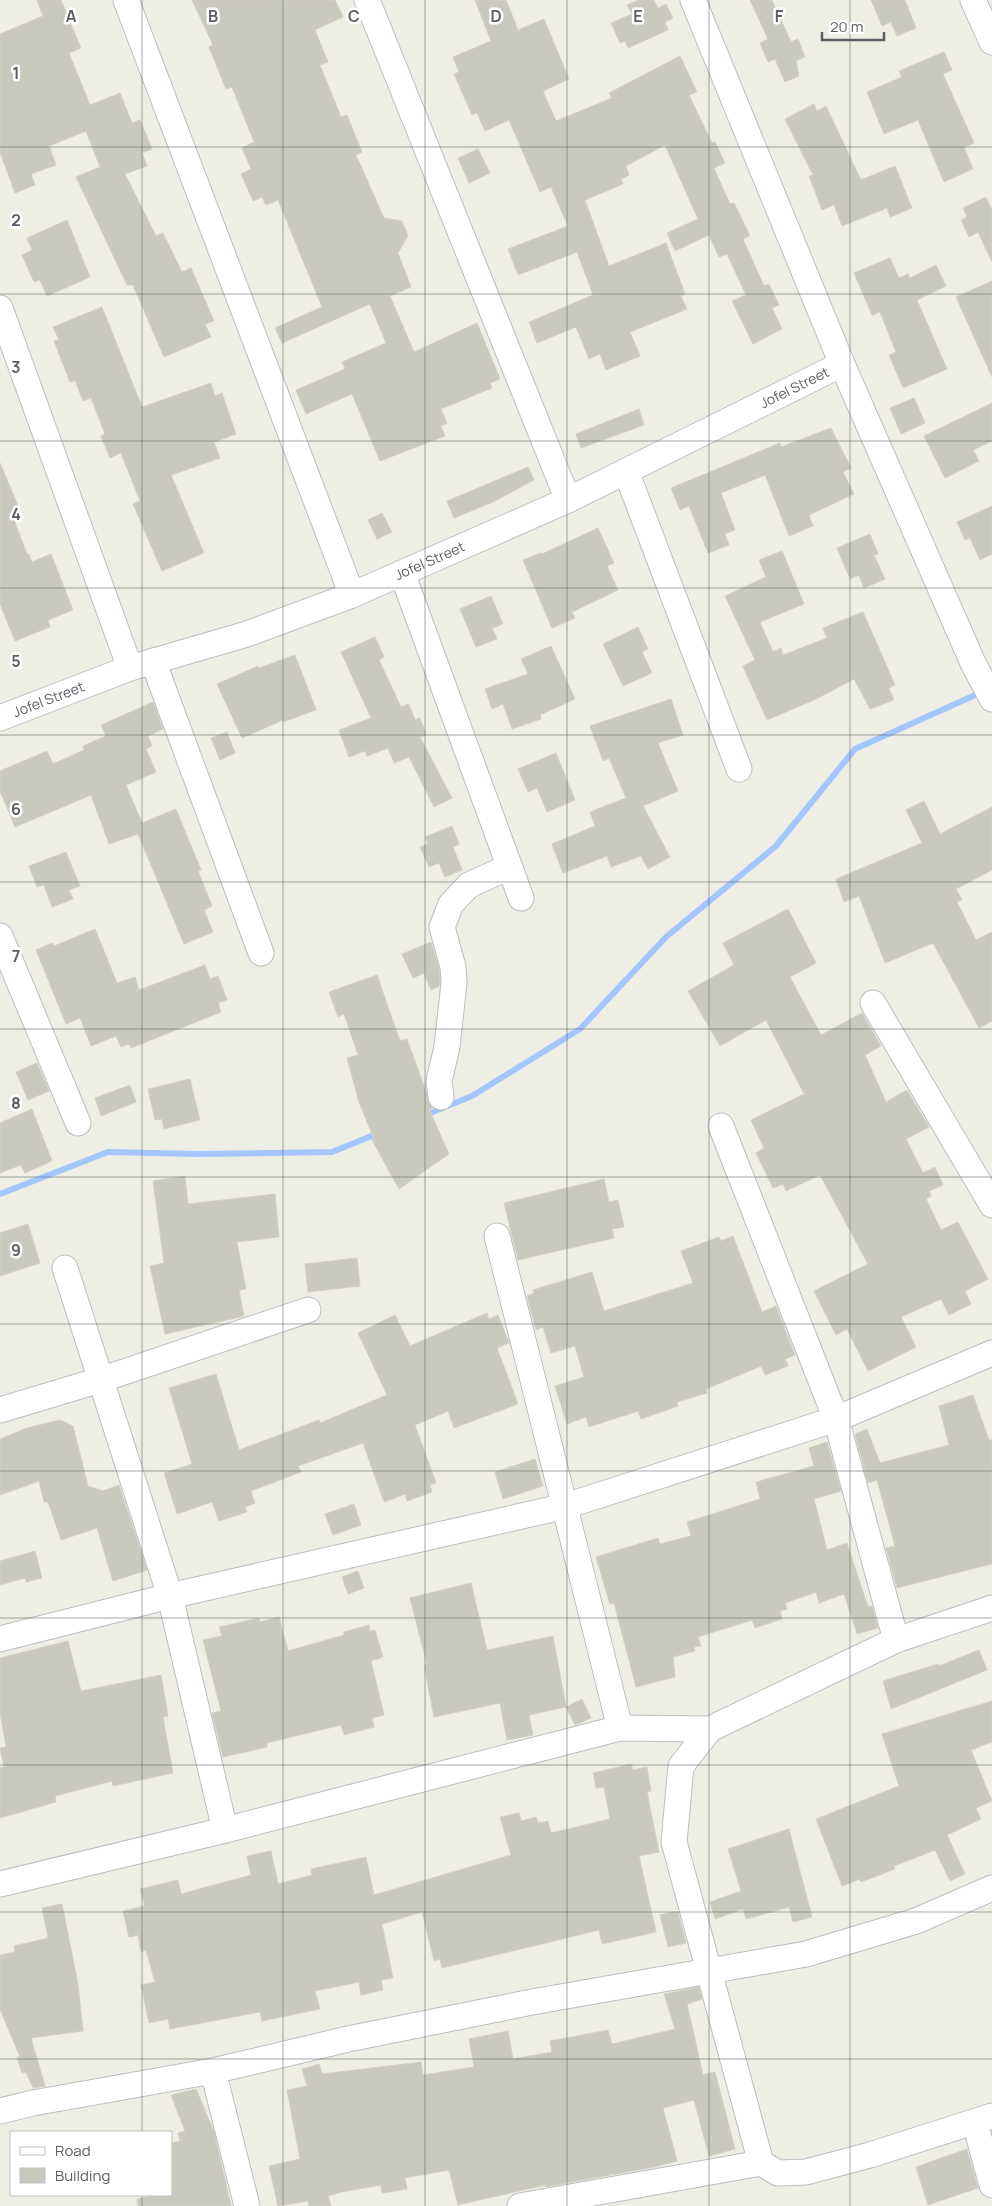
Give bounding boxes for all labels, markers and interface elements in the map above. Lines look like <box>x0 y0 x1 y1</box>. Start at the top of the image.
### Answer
text: A <box>66 5 77 27</box>
text: B <box>208 5 218 27</box>
text: C <box>348 5 360 27</box>
text: D <box>490 5 502 27</box>
text: E <box>633 5 643 27</box>
text: F <box>775 5 784 27</box>
scale bar <box>822 10 884 42</box>
text: 20 m <box>830 16 863 37</box>
text: 1 <box>12 62 20 84</box>
text: 2 <box>11 209 21 231</box>
text: 3 <box>11 356 21 378</box>
street label: Jofel Street <box>757 362 832 412</box>
text: 4 <box>11 503 21 525</box>
street label: Jofel Street <box>391 536 468 584</box>
text: 5 <box>11 650 21 672</box>
street label: Jofel Street <box>10 676 87 721</box>
text: 6 <box>11 798 21 820</box>
text: 7 <box>12 945 20 967</box>
text: 8 <box>11 1092 21 1114</box>
text: 9 <box>11 1239 21 1261</box>
legend <box>10 2131 172 2196</box>
text: Road <box>55 2140 91 2161</box>
text: Building <box>55 2165 110 2186</box>

